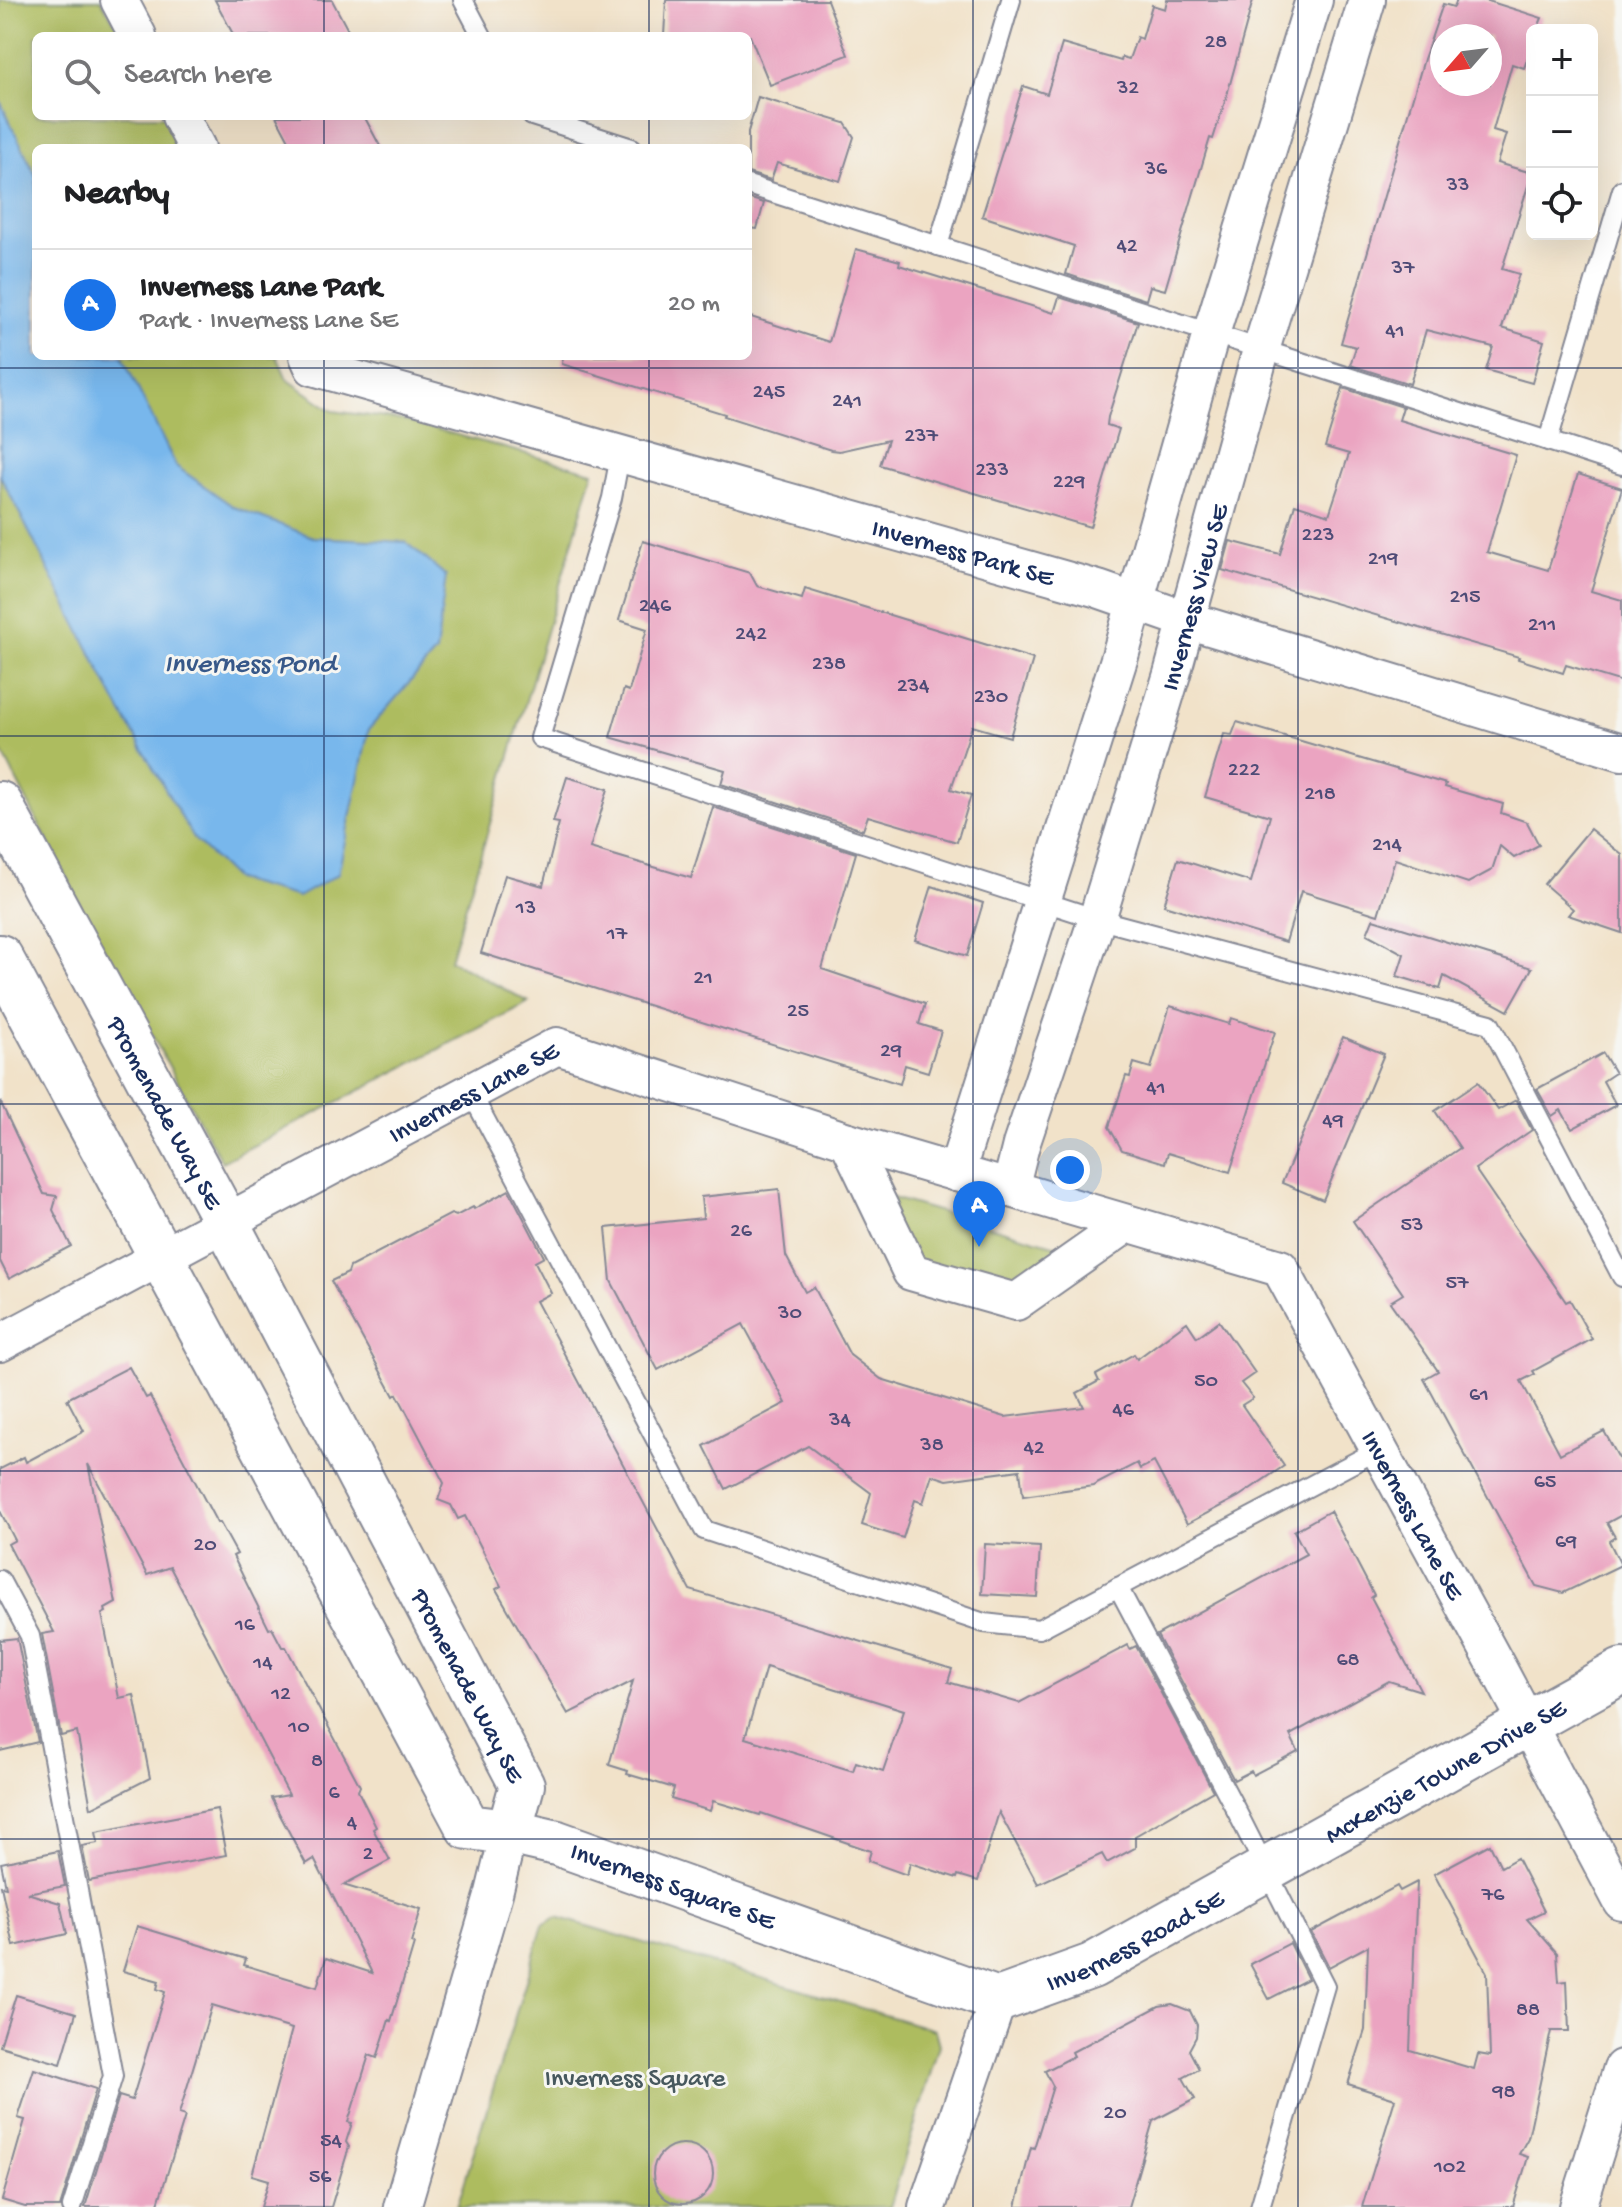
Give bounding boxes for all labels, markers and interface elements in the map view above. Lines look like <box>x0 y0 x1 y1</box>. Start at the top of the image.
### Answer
north arrow <box>1430 24 1502 96</box>
map controls <box>1526 24 1598 240</box>
button: + <box>1526 24 1598 96</box>
house number: 28 <box>1205 30 1227 56</box>
search box <box>32 32 752 120</box>
icon: search <box>60 54 104 98</box>
text: Search here <box>124 59 272 94</box>
house number: 32 <box>1116 76 1139 102</box>
button: − <box>1526 96 1598 168</box>
house number: 36 <box>1144 157 1168 183</box>
button: locate <box>1526 168 1598 240</box>
house number: 33 <box>1446 173 1469 199</box>
text: Nearby <box>64 176 169 216</box>
house number: 42 <box>1116 234 1138 260</box>
house number: 37 <box>1391 256 1415 282</box>
text: Inverness Lane Park <box>140 272 381 307</box>
text: A <box>82 290 98 321</box>
text: 20 m <box>668 290 720 321</box>
text: Park · Inverness Lane SE <box>140 307 398 338</box>
house number: 41 <box>1385 319 1405 345</box>
house number: 245 <box>753 380 785 406</box>
house number: 241 <box>832 389 862 415</box>
house number: 237 <box>904 424 938 450</box>
house number: 233 <box>975 458 1009 484</box>
house number: 229 <box>1053 470 1085 496</box>
street label: Inverness View SE <box>1157 501 1238 695</box>
street label: Inverness Park SE <box>868 515 1058 596</box>
house number: 223 <box>1302 523 1335 549</box>
house number: 219 <box>1368 547 1398 573</box>
house number: 215 <box>1449 585 1481 611</box>
house number: 246 <box>639 594 672 620</box>
house number: 211 <box>1528 613 1556 639</box>
house number: 242 <box>735 622 767 648</box>
water label: Inverness Pond <box>164 649 338 682</box>
house number: 238 <box>812 652 846 678</box>
house number: 234 <box>897 674 930 700</box>
house number: 230 <box>974 685 1008 711</box>
house number: 222 <box>1228 758 1260 784</box>
house number: 218 <box>1304 782 1336 808</box>
house number: 214 <box>1372 833 1403 859</box>
house number: 13 <box>515 896 536 922</box>
house number: 17 <box>606 922 628 948</box>
house number: 21 <box>693 966 713 992</box>
house number: 25 <box>787 999 809 1025</box>
street label: Promenade Way SE <box>97 1011 227 1216</box>
street label: Inverness Lane SE <box>385 1036 566 1153</box>
house number: 29 <box>880 1039 902 1065</box>
house number: 41 <box>1146 1076 1166 1102</box>
house number: 49 <box>1322 1109 1344 1135</box>
your location <box>1050 1150 1090 1190</box>
pin: A <box>953 1181 1005 1247</box>
house number: 53 <box>1401 1213 1424 1239</box>
house number: 26 <box>730 1219 753 1245</box>
house number: 57 <box>1445 1271 1469 1297</box>
house number: 30 <box>777 1301 802 1327</box>
house number: 50 <box>1194 1369 1218 1395</box>
house number: 61 <box>1469 1383 1489 1409</box>
house number: 46 <box>1112 1398 1135 1424</box>
house number: 34 <box>828 1408 852 1434</box>
street label: Inverness Lane SE <box>1352 1426 1469 1607</box>
house number: 38 <box>919 1433 944 1459</box>
house number: 42 <box>1023 1436 1045 1462</box>
house number: 65 <box>1534 1470 1556 1496</box>
house number: 69 <box>1555 1530 1577 1556</box>
house number: 20 <box>193 1533 217 1559</box>
street label: Promenade Way SE <box>401 1584 529 1790</box>
house number: 16 <box>234 1613 256 1639</box>
house number: 68 <box>1336 1648 1360 1674</box>
house number: 14 <box>252 1651 273 1677</box>
house number: 12 <box>270 1682 291 1708</box>
street label: McKenzie Towne Drive SE <box>1321 1694 1573 1853</box>
house number: 10 <box>287 1715 310 1741</box>
house number: 8 <box>311 1749 323 1775</box>
house number: 6 <box>328 1781 340 1807</box>
house number: 4 <box>347 1811 358 1837</box>
street label: Inverness Square SE <box>565 1838 779 1940</box>
house number: 2 <box>363 1842 374 1868</box>
house number: 76 <box>1481 1883 1505 1909</box>
street label: Inverness Road SE <box>1043 1884 1231 2001</box>
house number: 88 <box>1516 1998 1540 2024</box>
park label: Inverness Square <box>545 2065 726 2096</box>
house number: 98 <box>1491 2080 1516 2106</box>
house number: 20 <box>1103 2101 1127 2127</box>
house number: 54 <box>320 2129 343 2155</box>
house number: 102 <box>1433 2155 1466 2181</box>
house number: 56 <box>309 2165 332 2191</box>

